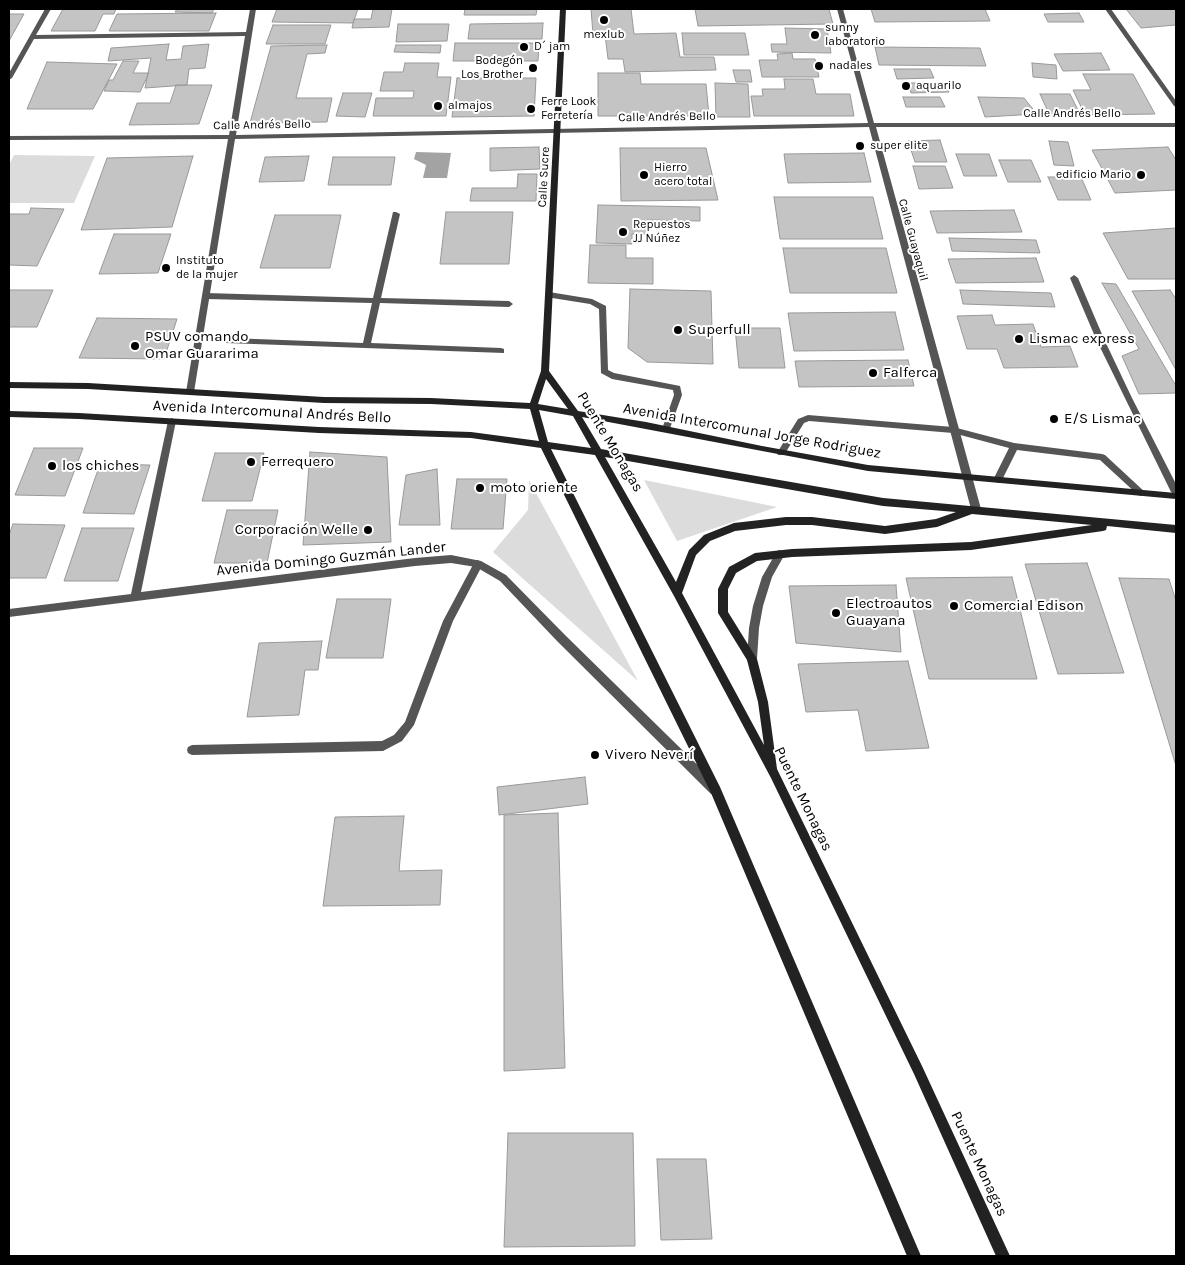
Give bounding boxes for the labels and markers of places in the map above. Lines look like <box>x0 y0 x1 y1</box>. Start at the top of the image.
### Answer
marker: mexlub <box>598 14 610 26</box>
place label: sunny laboratorio <box>825 21 885 49</box>
place label: mexlub <box>583 28 625 42</box>
marker: sunny laboratorio <box>809 29 821 41</box>
place label: D´ jam <box>534 40 570 54</box>
marker: D´ jam <box>518 41 530 53</box>
place label: Bodegón Los Brother <box>461 54 523 82</box>
place label: nadales <box>829 59 872 73</box>
marker: nadales <box>813 60 825 72</box>
marker: Bodegón Los Brother <box>527 62 539 74</box>
place label: aquarilo <box>916 79 961 93</box>
marker: aquarilo <box>900 80 912 92</box>
place label: Ferre Look Ferretería <box>541 95 596 123</box>
place label: almajos <box>448 99 492 113</box>
marker: almajos <box>432 100 444 112</box>
marker: Ferre Look Ferretería <box>525 103 537 115</box>
place label: super elite <box>870 139 928 153</box>
marker: super elite <box>854 140 866 152</box>
place label: Hierro acero total <box>654 161 712 189</box>
place label: edificio Mario <box>1056 168 1131 182</box>
marker: Hierro acero total <box>638 169 650 181</box>
marker: edificio Mario <box>1135 169 1147 181</box>
place label: Repuestos JJ Núñez <box>633 218 691 246</box>
marker: Repuestos JJ Núñez <box>617 226 629 238</box>
place label: Instituto de la mujer <box>176 254 238 282</box>
marker: Instituto de la mujer <box>160 262 172 274</box>
place label: Superfull <box>688 321 751 339</box>
marker: Superfull <box>672 324 684 336</box>
place label: PSUV comando Omar Guararima <box>145 328 259 363</box>
place label: Lismac express <box>1029 330 1135 348</box>
marker: Lismac express <box>1013 333 1025 345</box>
marker: PSUV comando Omar Guararima <box>129 340 141 352</box>
place label: Falferca <box>883 364 937 382</box>
marker: Falferca <box>867 367 879 379</box>
place label: E/S Lismac <box>1064 410 1141 428</box>
marker: E/S Lismac <box>1048 413 1060 425</box>
place label: Ferrequero <box>261 453 334 471</box>
marker: Ferrequero <box>245 456 257 468</box>
place label: los chiches <box>62 457 139 475</box>
marker: los chiches <box>46 460 58 472</box>
place label: moto oriente <box>490 479 578 497</box>
marker: moto oriente <box>474 482 486 494</box>
place label: Corporación Welle <box>235 521 358 539</box>
marker: Corporación Welle <box>362 524 374 536</box>
place label: Electroautos Guayana <box>846 595 932 630</box>
place label: Comercial Edison <box>964 597 1084 615</box>
marker: Comercial Edison <box>948 600 960 612</box>
marker: Electroautos Guayana <box>830 607 842 619</box>
place label: Vivero Neverí <box>605 746 693 764</box>
marker: Vivero Neverí <box>589 749 601 761</box>

